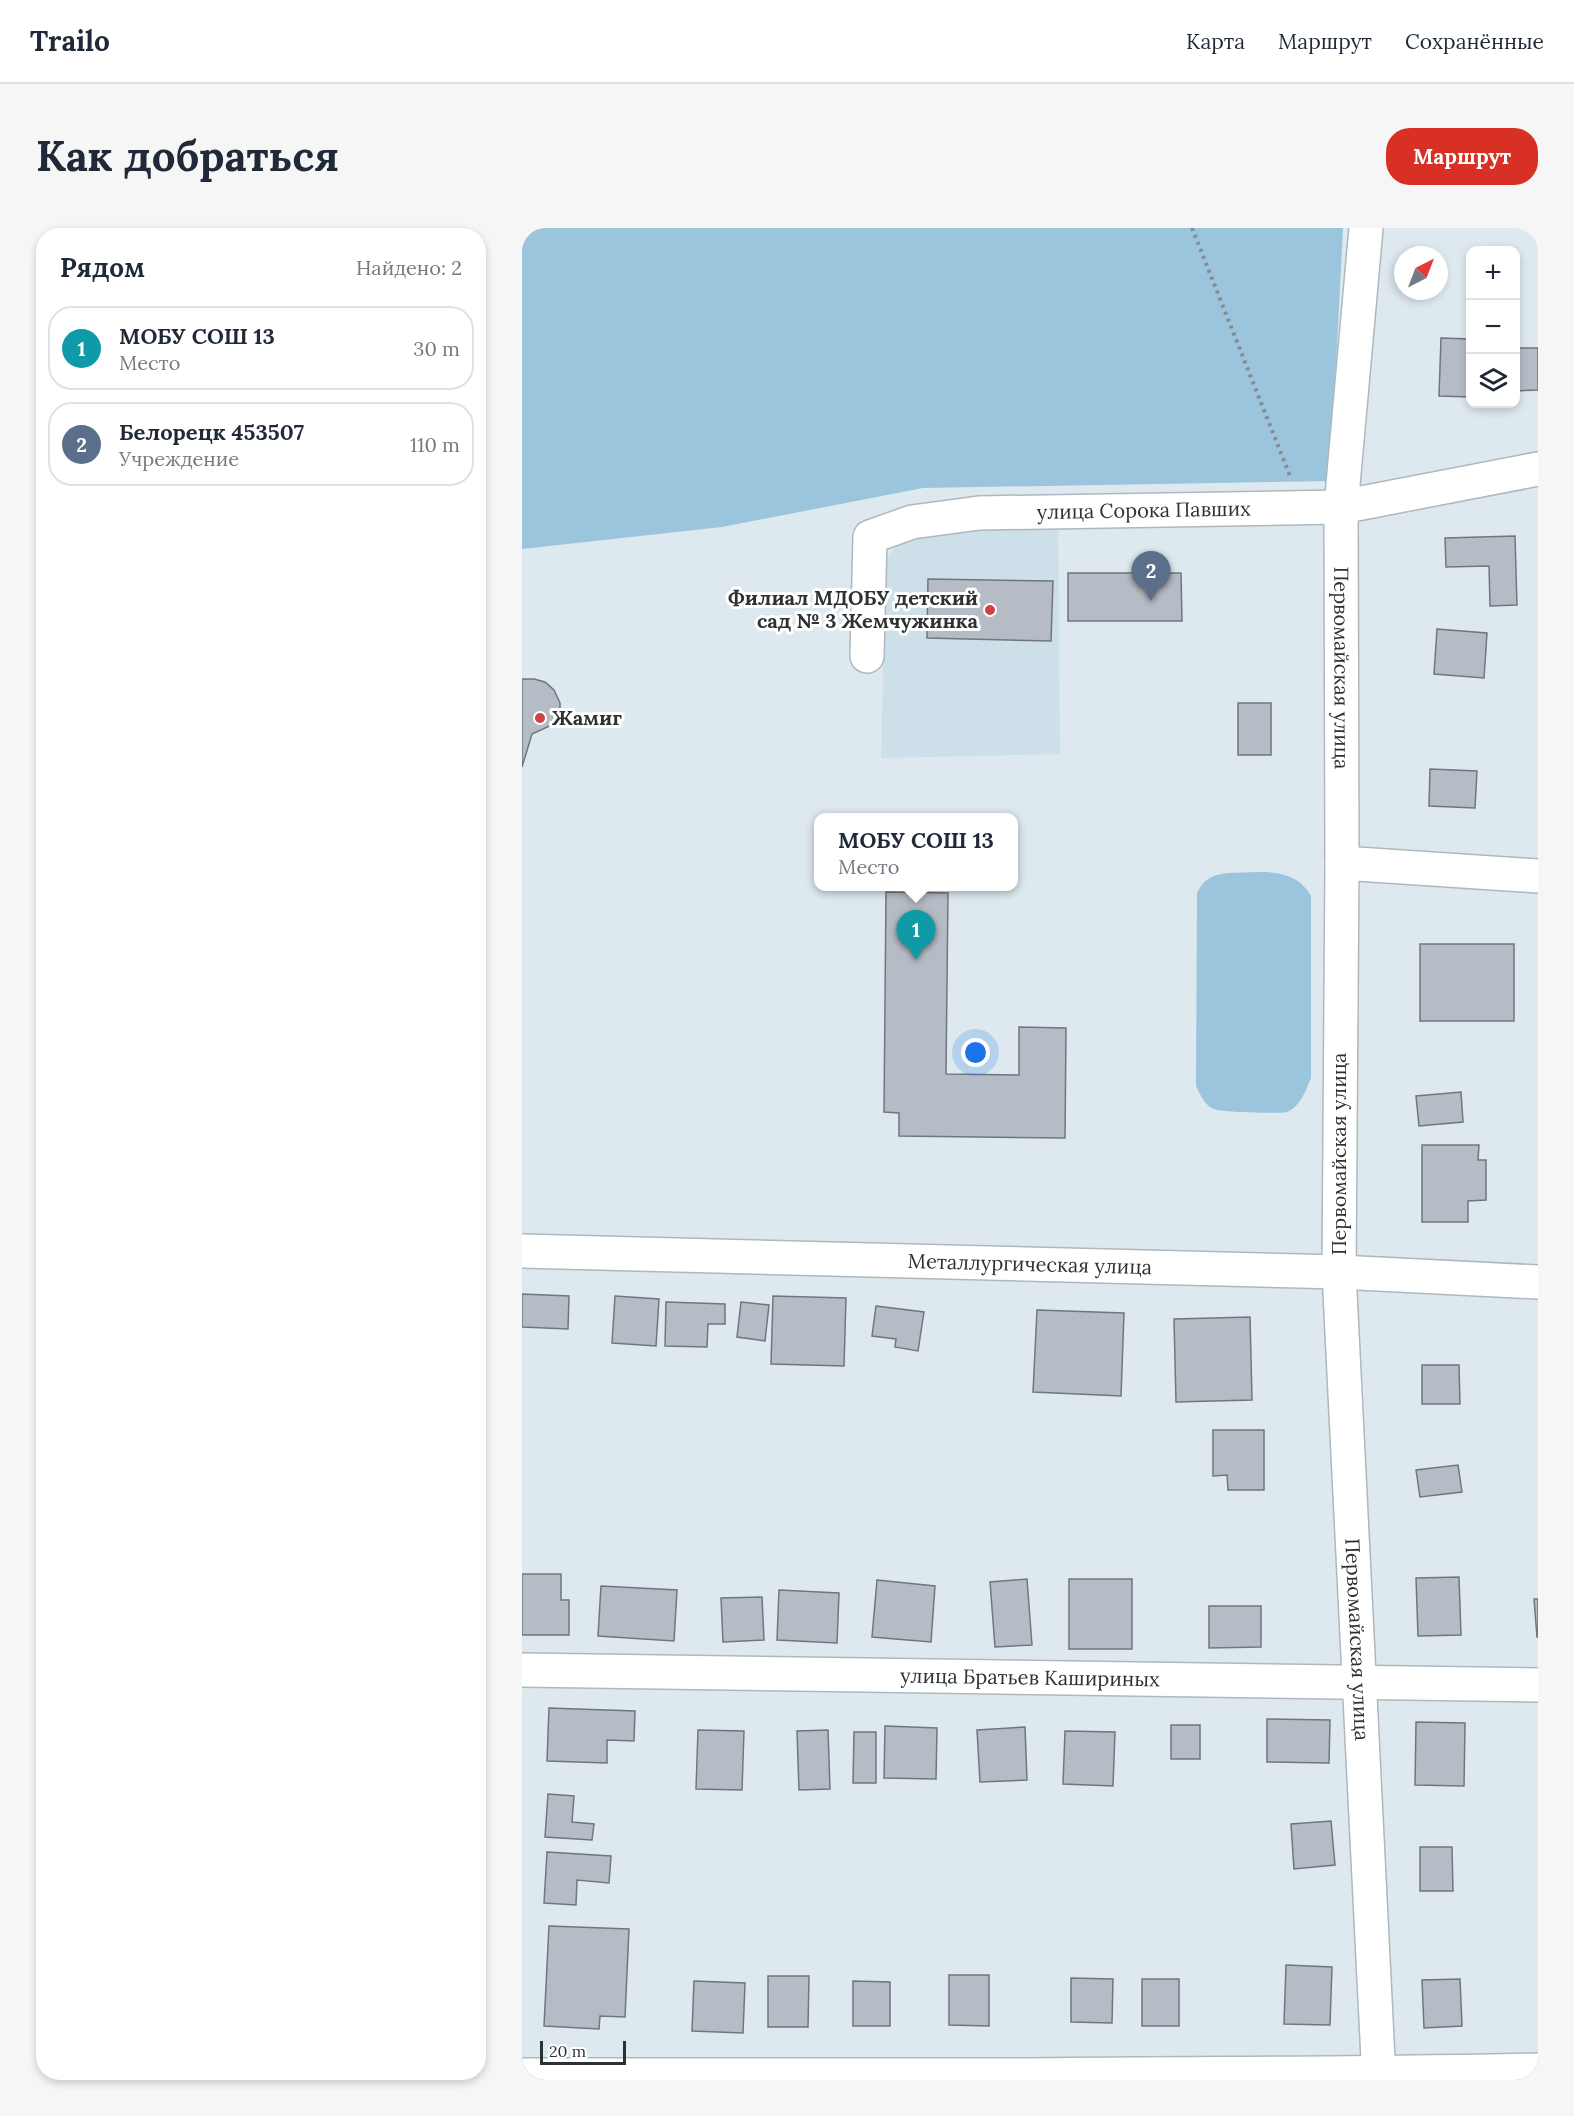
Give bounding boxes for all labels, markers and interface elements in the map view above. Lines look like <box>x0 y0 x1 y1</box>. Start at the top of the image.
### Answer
text: Trailo <box>30 23 110 59</box>
text: Карта <box>1186 28 1245 55</box>
text: Маршрут <box>1278 28 1372 55</box>
text: Сохранённые <box>1405 28 1544 55</box>
button: Маршрут <box>1386 128 1538 185</box>
text: Как добраться <box>36 129 339 183</box>
north arrow <box>1394 246 1448 300</box>
map controls <box>1466 246 1520 408</box>
button: + <box>1466 246 1520 300</box>
text: Рядом <box>60 251 145 284</box>
text: Найдено: 2 <box>356 255 462 280</box>
button: − <box>1466 300 1520 354</box>
text: МОБУ СОШ 13 <box>119 322 275 350</box>
text: 1 <box>77 336 86 361</box>
text: 30 m <box>413 336 460 361</box>
text: Место <box>119 350 180 375</box>
button: layers <box>1466 354 1520 408</box>
text: Белорецк 453507 <box>119 418 304 446</box>
text: 2 <box>76 432 87 457</box>
text: 110 m <box>410 432 460 457</box>
text: Учреждение <box>119 446 239 471</box>
street label: улица Сорока Павших <box>1036 495 1251 524</box>
pin: 2 <box>1132 552 1170 601</box>
street label: Первомайская улица <box>1329 566 1355 769</box>
place label: Филиал МДОБУ детский сад № 3 Жемчужинка <box>728 585 979 633</box>
marker: Филиал МДОБУ детский сад № 3 Жемчужинка <box>983 603 997 617</box>
place label: Жамиг <box>552 705 622 730</box>
marker: Жамиг <box>533 711 547 725</box>
popup <box>814 813 1018 891</box>
text: МОБУ СОШ 13 <box>838 826 994 854</box>
text: Место <box>838 854 899 879</box>
pin: 1 <box>896 910 936 960</box>
your location <box>961 1038 990 1067</box>
street label: Первомайская улица <box>1326 1053 1351 1255</box>
street label: Металлургическая улица <box>907 1248 1152 1279</box>
street label: Первомайская улица <box>1340 1538 1375 1741</box>
street label: улица Братьев Кашириных <box>900 1663 1160 1691</box>
scale bar <box>540 2038 626 2066</box>
text: 20 m <box>549 2041 586 2061</box>

